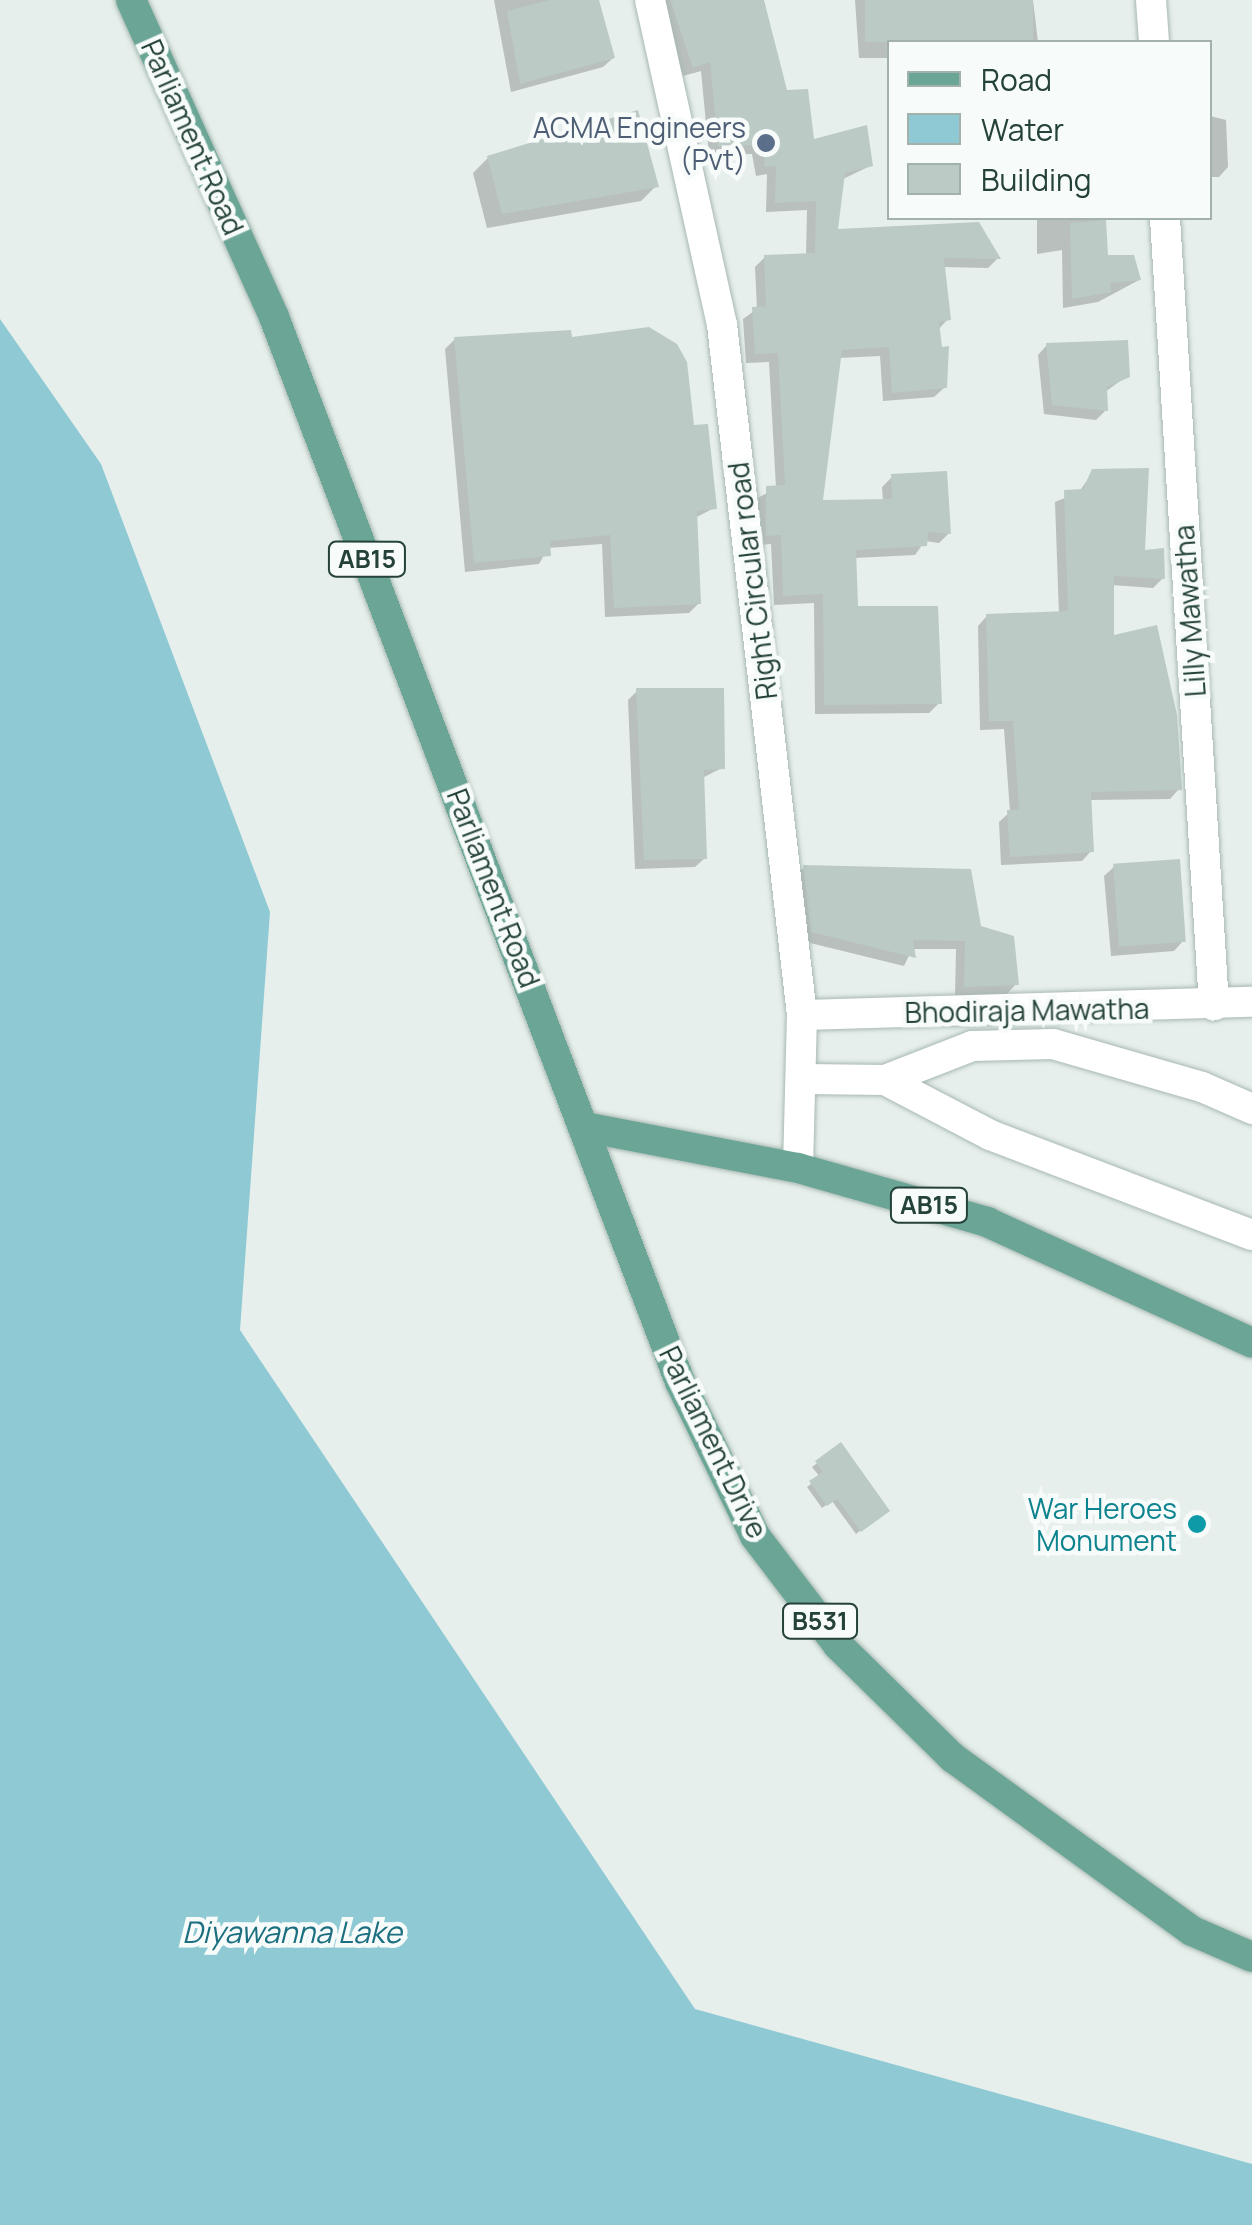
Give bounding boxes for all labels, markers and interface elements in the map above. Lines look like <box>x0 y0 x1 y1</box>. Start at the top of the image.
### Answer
street label: Parliament Road <box>135 34 251 240</box>
legend <box>887 40 1212 220</box>
text: Road <box>981 59 1052 100</box>
text: Water <box>981 109 1064 150</box>
place label: ACMA Engineers (Pvt) <box>533 110 746 176</box>
marker: ACMA Engineers (Pvt) <box>755 132 777 154</box>
text: Building <box>981 159 1092 200</box>
street label: Right Circular road <box>721 460 783 702</box>
street label: Lilly Mawatha <box>1166 524 1212 698</box>
road number: AB15 <box>327 539 407 579</box>
street label: Parliament Road <box>441 784 547 992</box>
street label: Bhodiraja Mawatha <box>904 991 1150 1029</box>
road number: AB15 <box>889 1185 969 1225</box>
street label: Parliament Drive <box>653 1341 775 1543</box>
place label: War Heroes Monument <box>1028 1491 1177 1557</box>
marker: War Heroes Monument <box>1186 1513 1208 1535</box>
road number: B531 <box>780 1601 860 1641</box>
water label: Diyawanna Lake <box>182 1914 402 1950</box>

